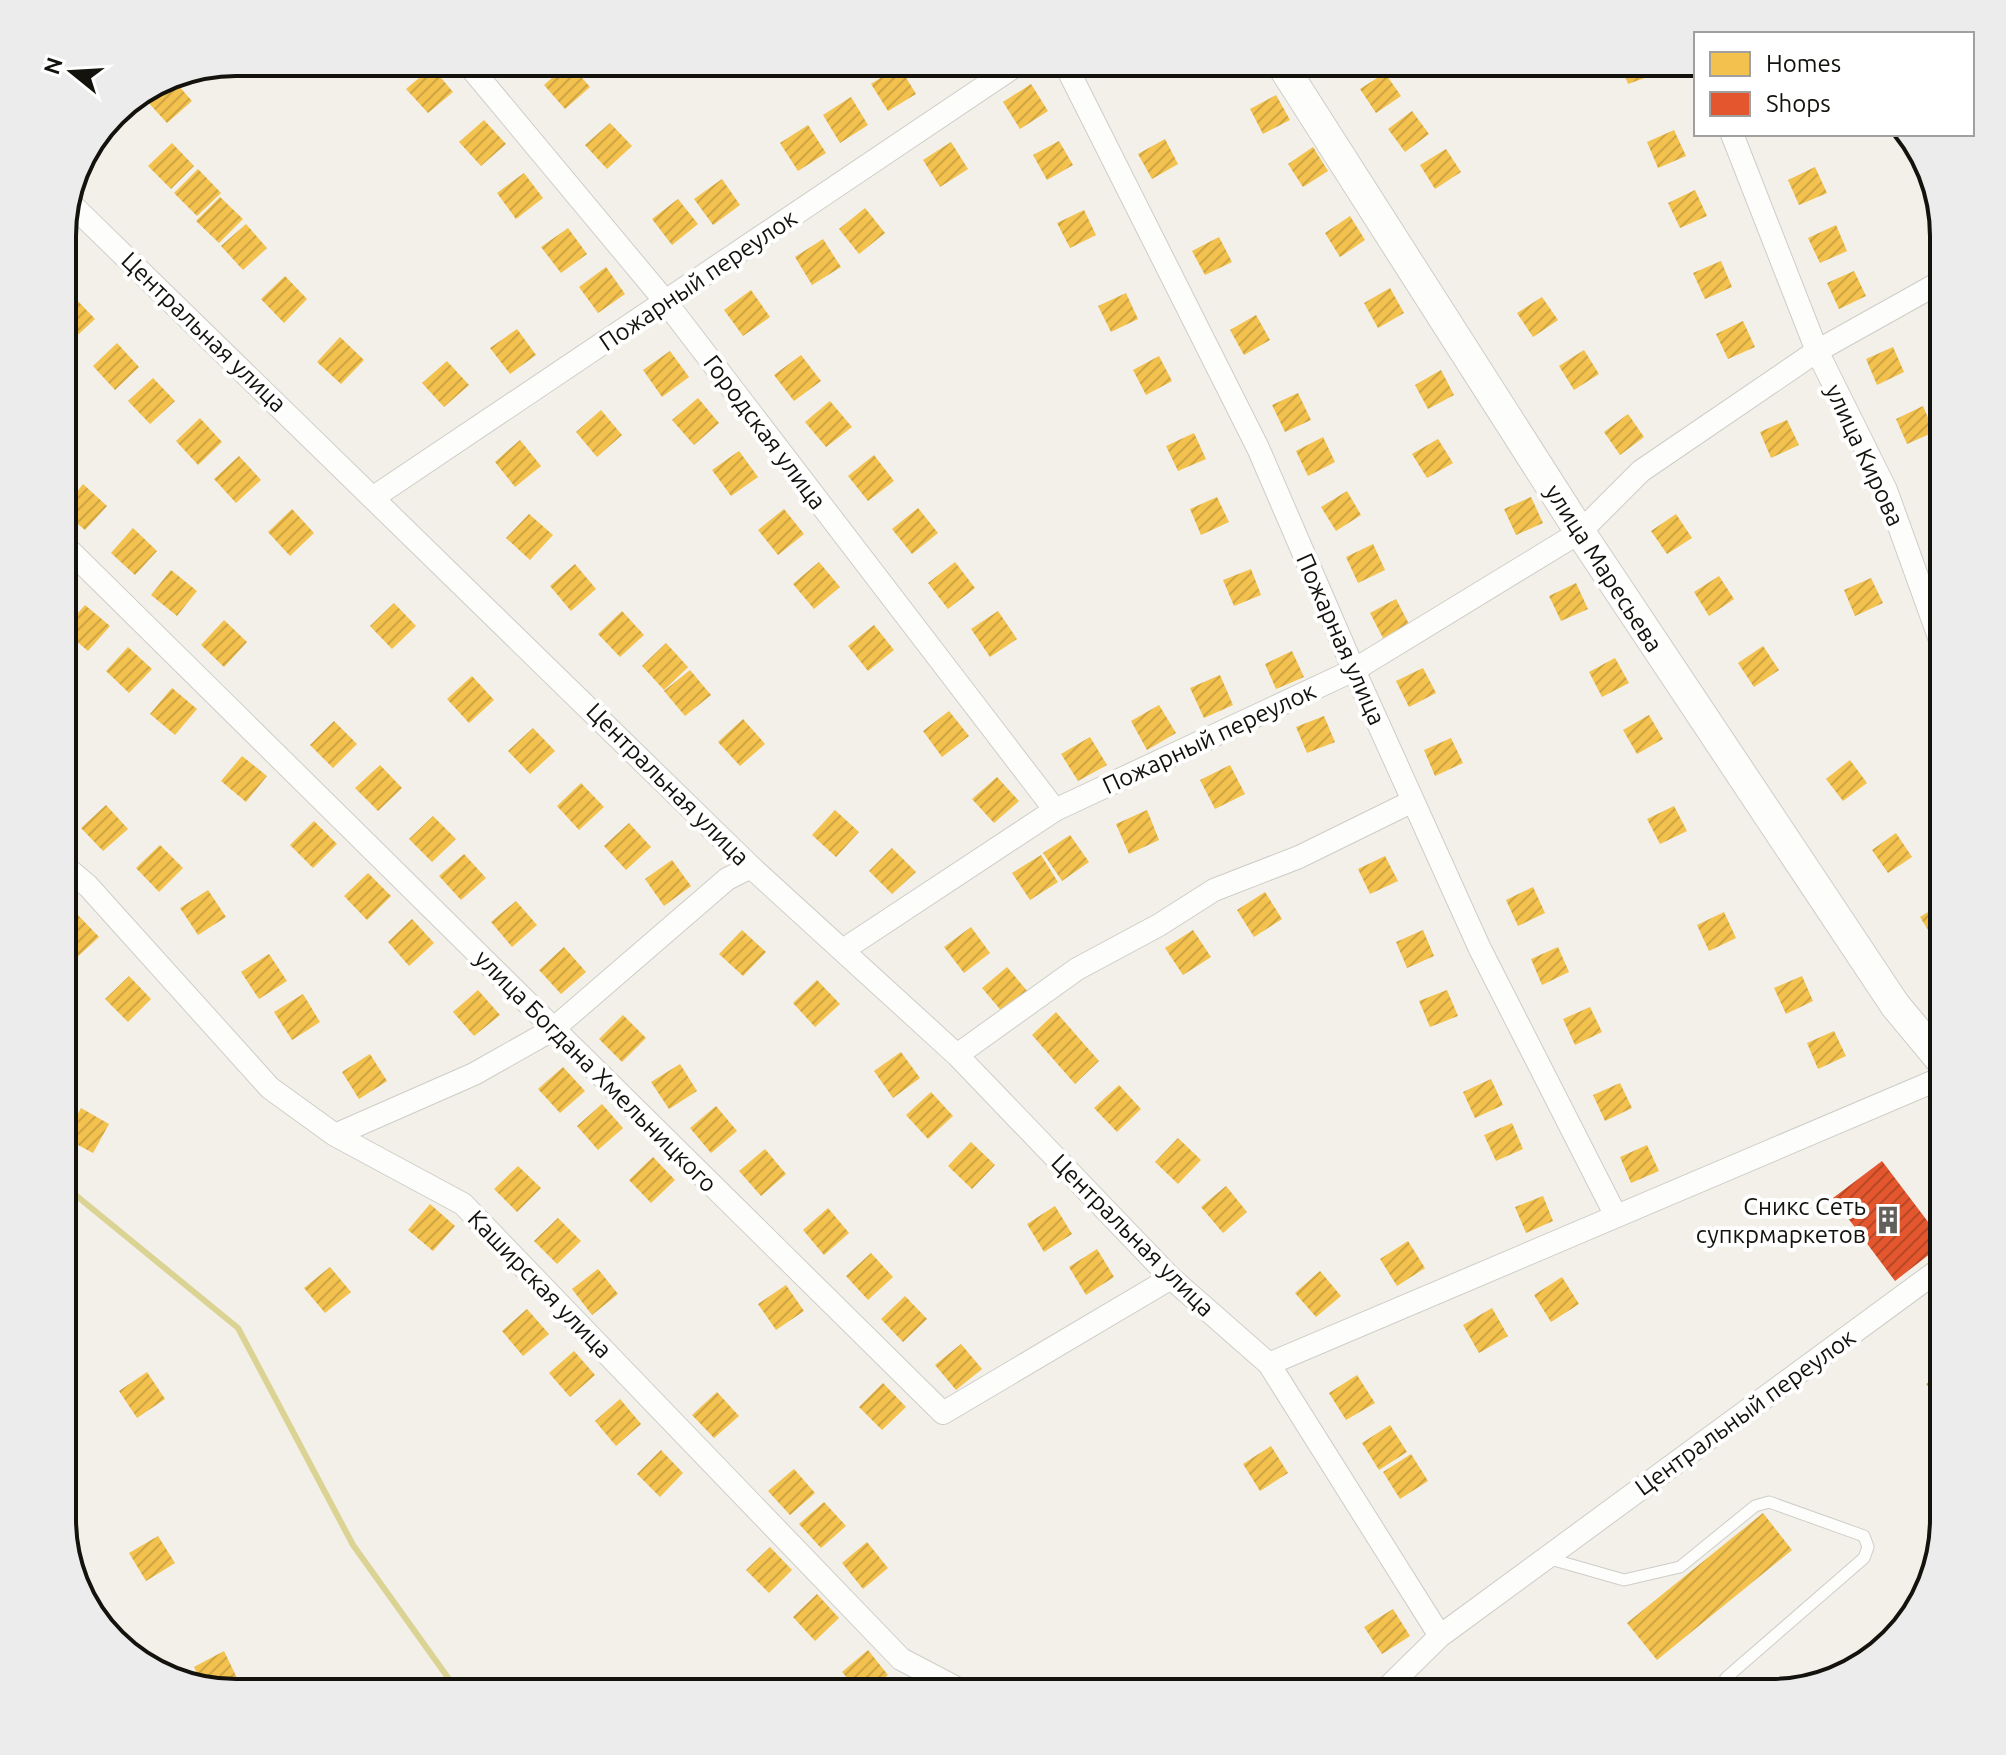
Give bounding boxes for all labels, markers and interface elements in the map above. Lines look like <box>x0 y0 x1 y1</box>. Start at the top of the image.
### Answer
north arrow <box>32 32 112 112</box>
legend <box>1694 32 1974 136</box>
text: Homes <box>1766 50 1841 77</box>
text: N <box>38 54 67 77</box>
text: Shops <box>1766 90 1831 117</box>
street label: Пожарный переулок <box>594 204 802 356</box>
street label: Центральная улица <box>116 247 292 417</box>
street label: Городская улица <box>698 350 832 514</box>
street label: улица Кирова <box>1820 380 1910 530</box>
street label: улица Маресьева <box>1540 479 1668 657</box>
street label: Пожарная улица <box>1291 549 1391 729</box>
street label: Пожарный переулок <box>1098 677 1320 799</box>
street label: Центральная улица <box>581 697 755 871</box>
street label: улица Богдана Хмельницкого <box>469 944 723 1198</box>
street label: Центральная улица <box>1046 1148 1220 1322</box>
place label: Сникс Сеть супкрмаркетов <box>1696 1193 1866 1248</box>
street label: Каширская улица <box>463 1205 617 1363</box>
building icon: Сникс Сеть супкрмаркетов <box>1873 1205 1903 1235</box>
street label: Центральный переулок <box>1630 1323 1860 1501</box>

